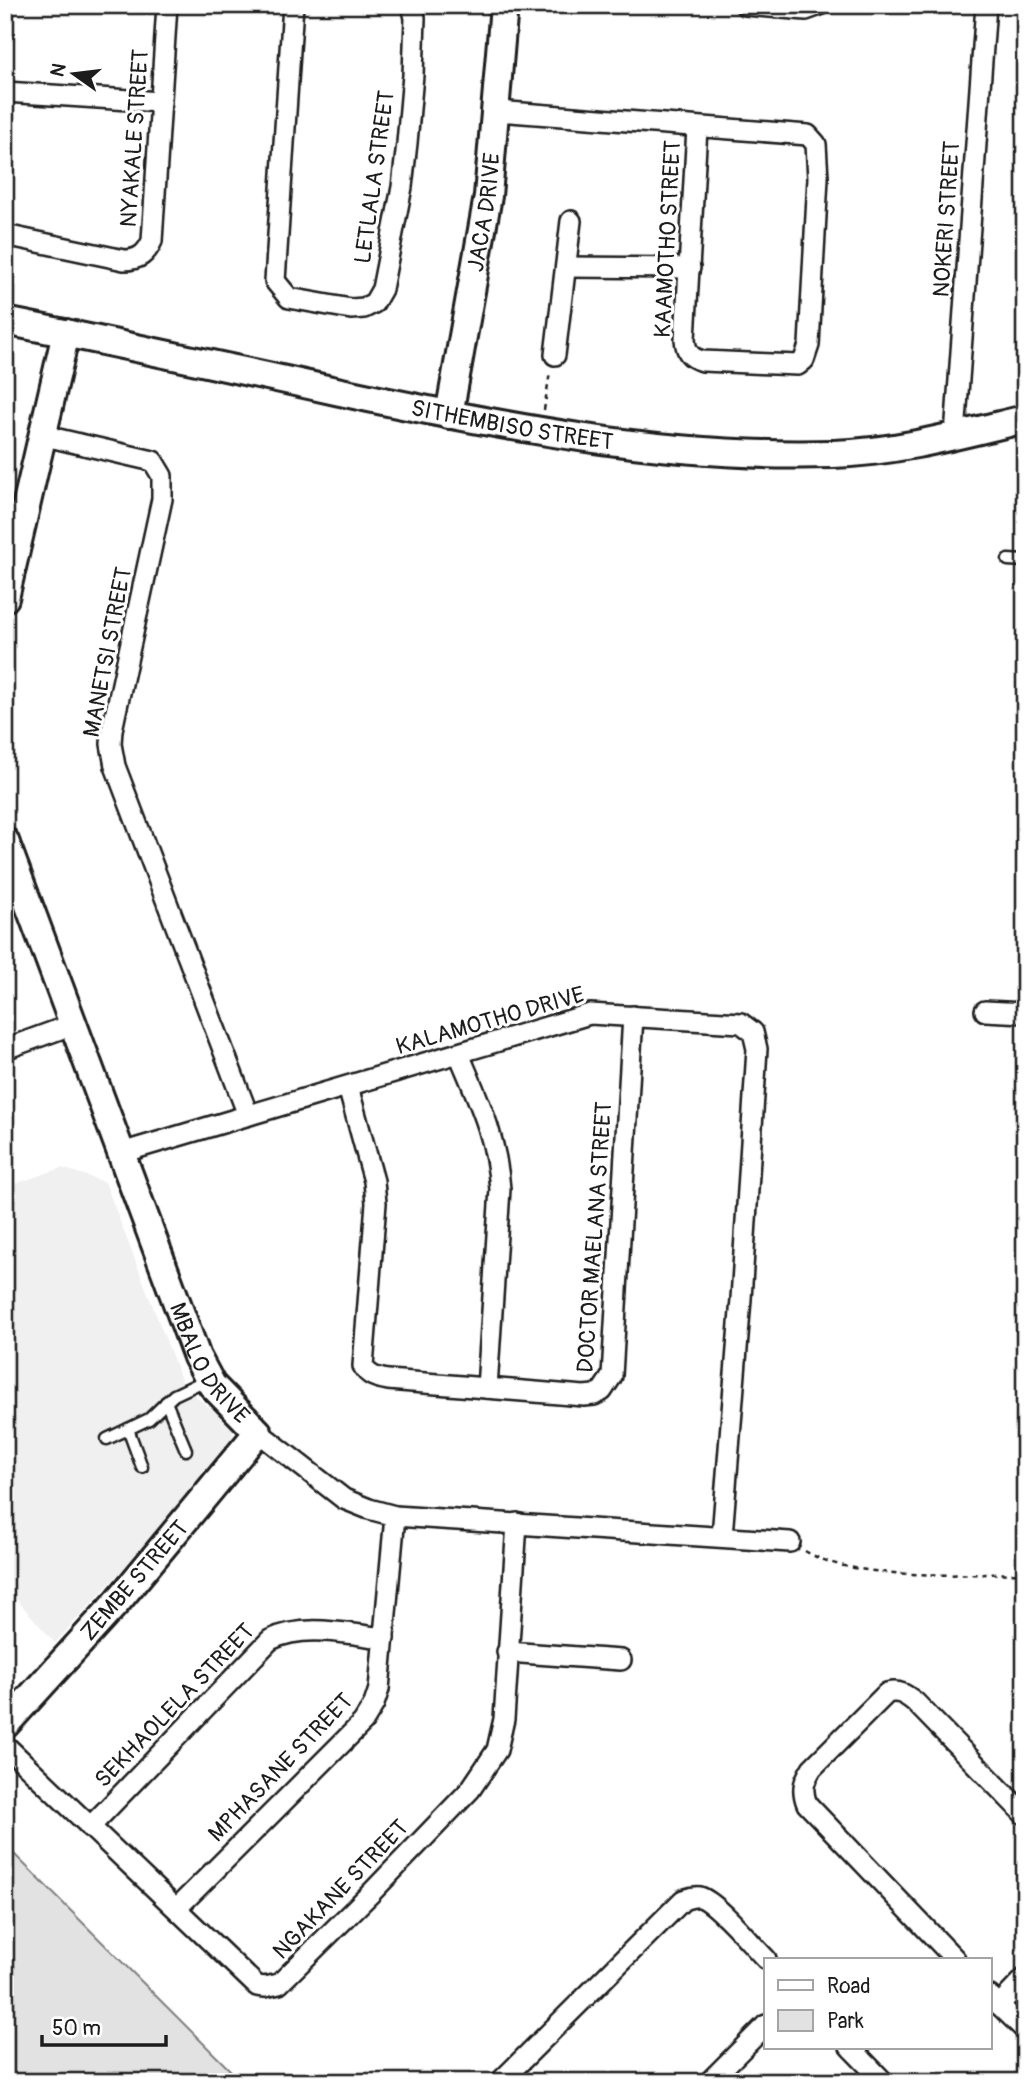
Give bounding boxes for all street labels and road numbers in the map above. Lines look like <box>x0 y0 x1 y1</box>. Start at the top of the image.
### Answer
street label: NYAKALE STREET <box>114 48 155 228</box>
street label: LETLALA STREET <box>348 88 401 266</box>
street label: KAAMOTHO STREET <box>648 139 687 339</box>
street label: NOKERI STREET <box>927 140 966 298</box>
street label: JACA DRIVE <box>461 151 507 274</box>
street label: SITHEMBISO STREET <box>409 393 615 457</box>
street label: MANETSI STREET <box>77 564 138 740</box>
street label: KALAMOTHO DRIVE <box>393 980 588 1061</box>
street label: DOCTOR MAELANA STREET <box>571 1100 618 1374</box>
street label: MBALO DRIVE <box>163 1299 256 1430</box>
street label: ZEMBE STREET <box>74 1514 195 1647</box>
street label: SEKHAOLELA STREET <box>88 1617 260 1794</box>
street label: MPHASANE STREET <box>202 1687 359 1848</box>
street label: NGAKANE STREET <box>266 1813 415 1965</box>

